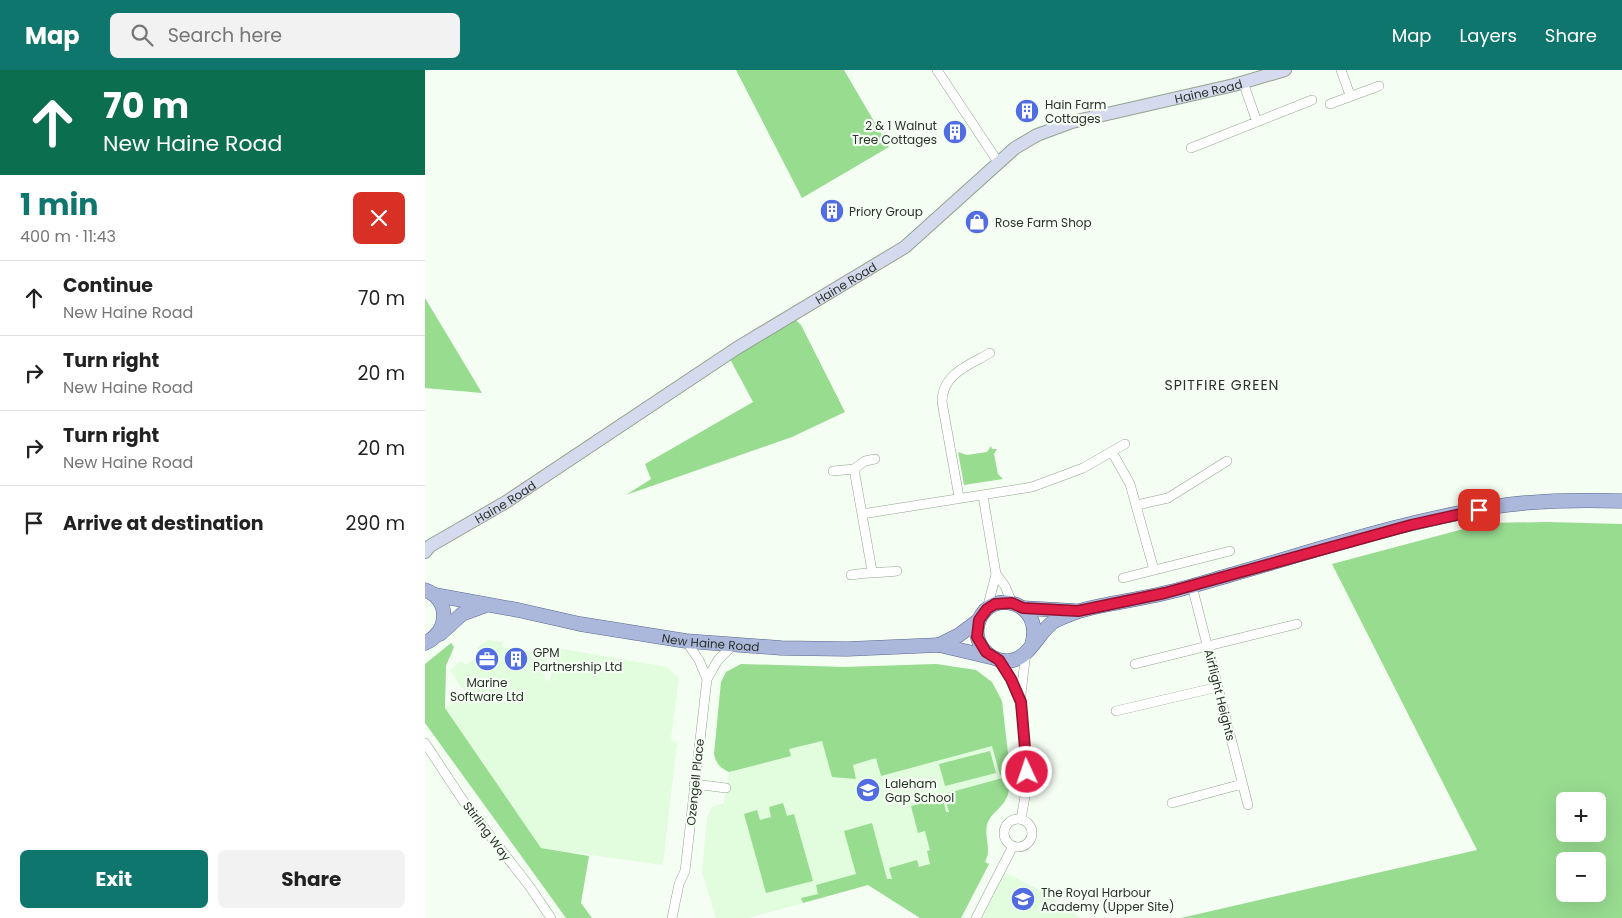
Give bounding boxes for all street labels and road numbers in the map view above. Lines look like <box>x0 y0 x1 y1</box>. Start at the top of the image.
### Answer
street label: Haine Road <box>1173 75 1244 107</box>
street label: Haine Road <box>812 258 880 308</box>
street label: Haine Road <box>471 476 539 527</box>
street label: New Haine Road <box>661 629 760 655</box>
street label: Airflight Heights <box>1200 647 1240 743</box>
street label: Ozengell Place <box>682 738 708 826</box>
street label: Stirling Way <box>459 798 515 864</box>

